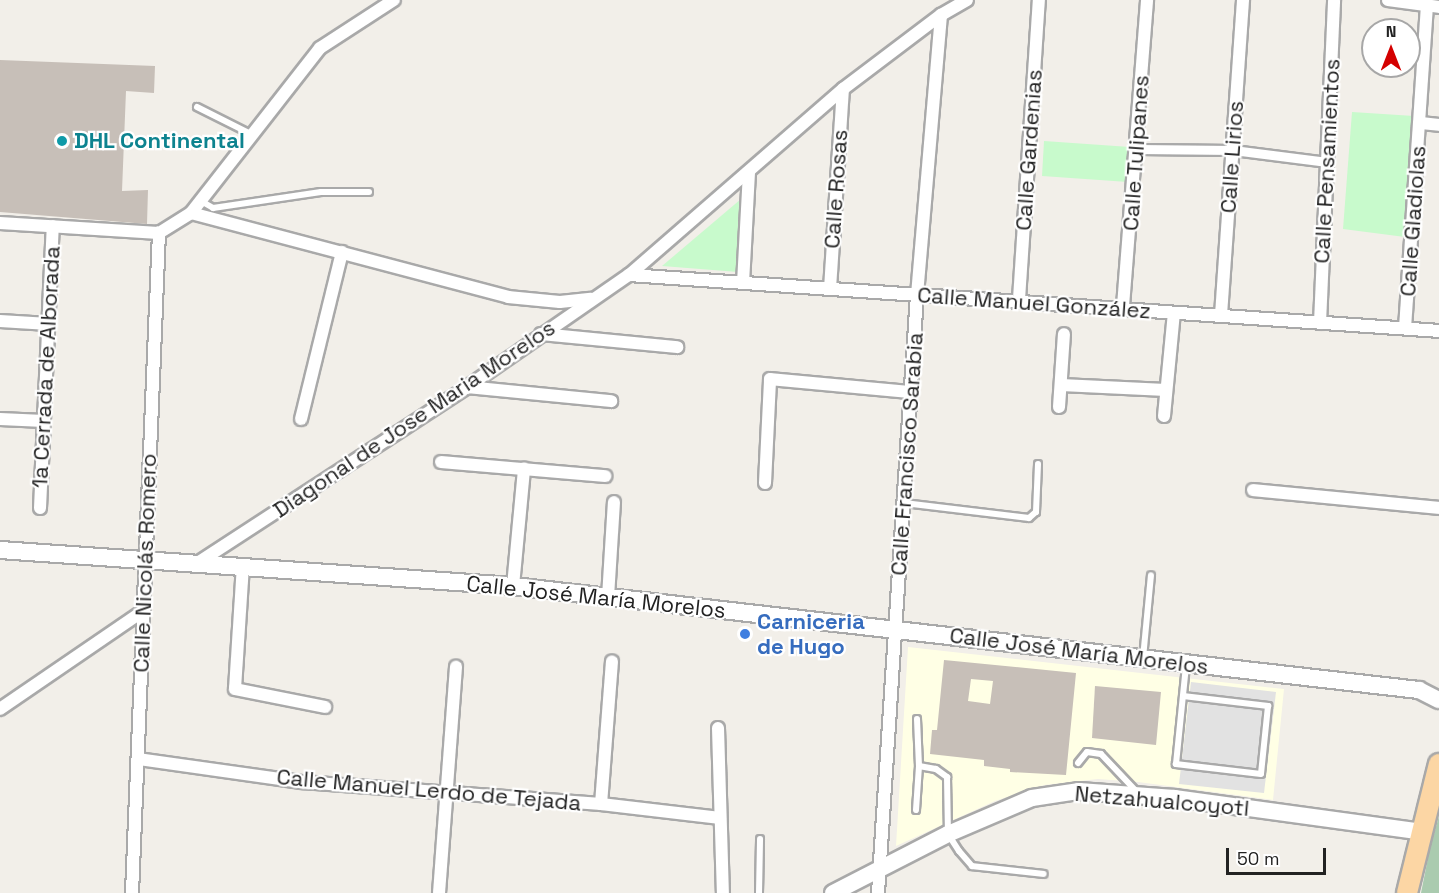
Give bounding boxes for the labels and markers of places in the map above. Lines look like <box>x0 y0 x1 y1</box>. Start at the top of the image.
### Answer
place label: DHL Continental <box>74 128 245 154</box>
marker: DHL Continental <box>55 134 69 148</box>
place label: Carniceria de Hugo <box>757 608 865 660</box>
marker: Carniceria de Hugo <box>738 627 752 641</box>

